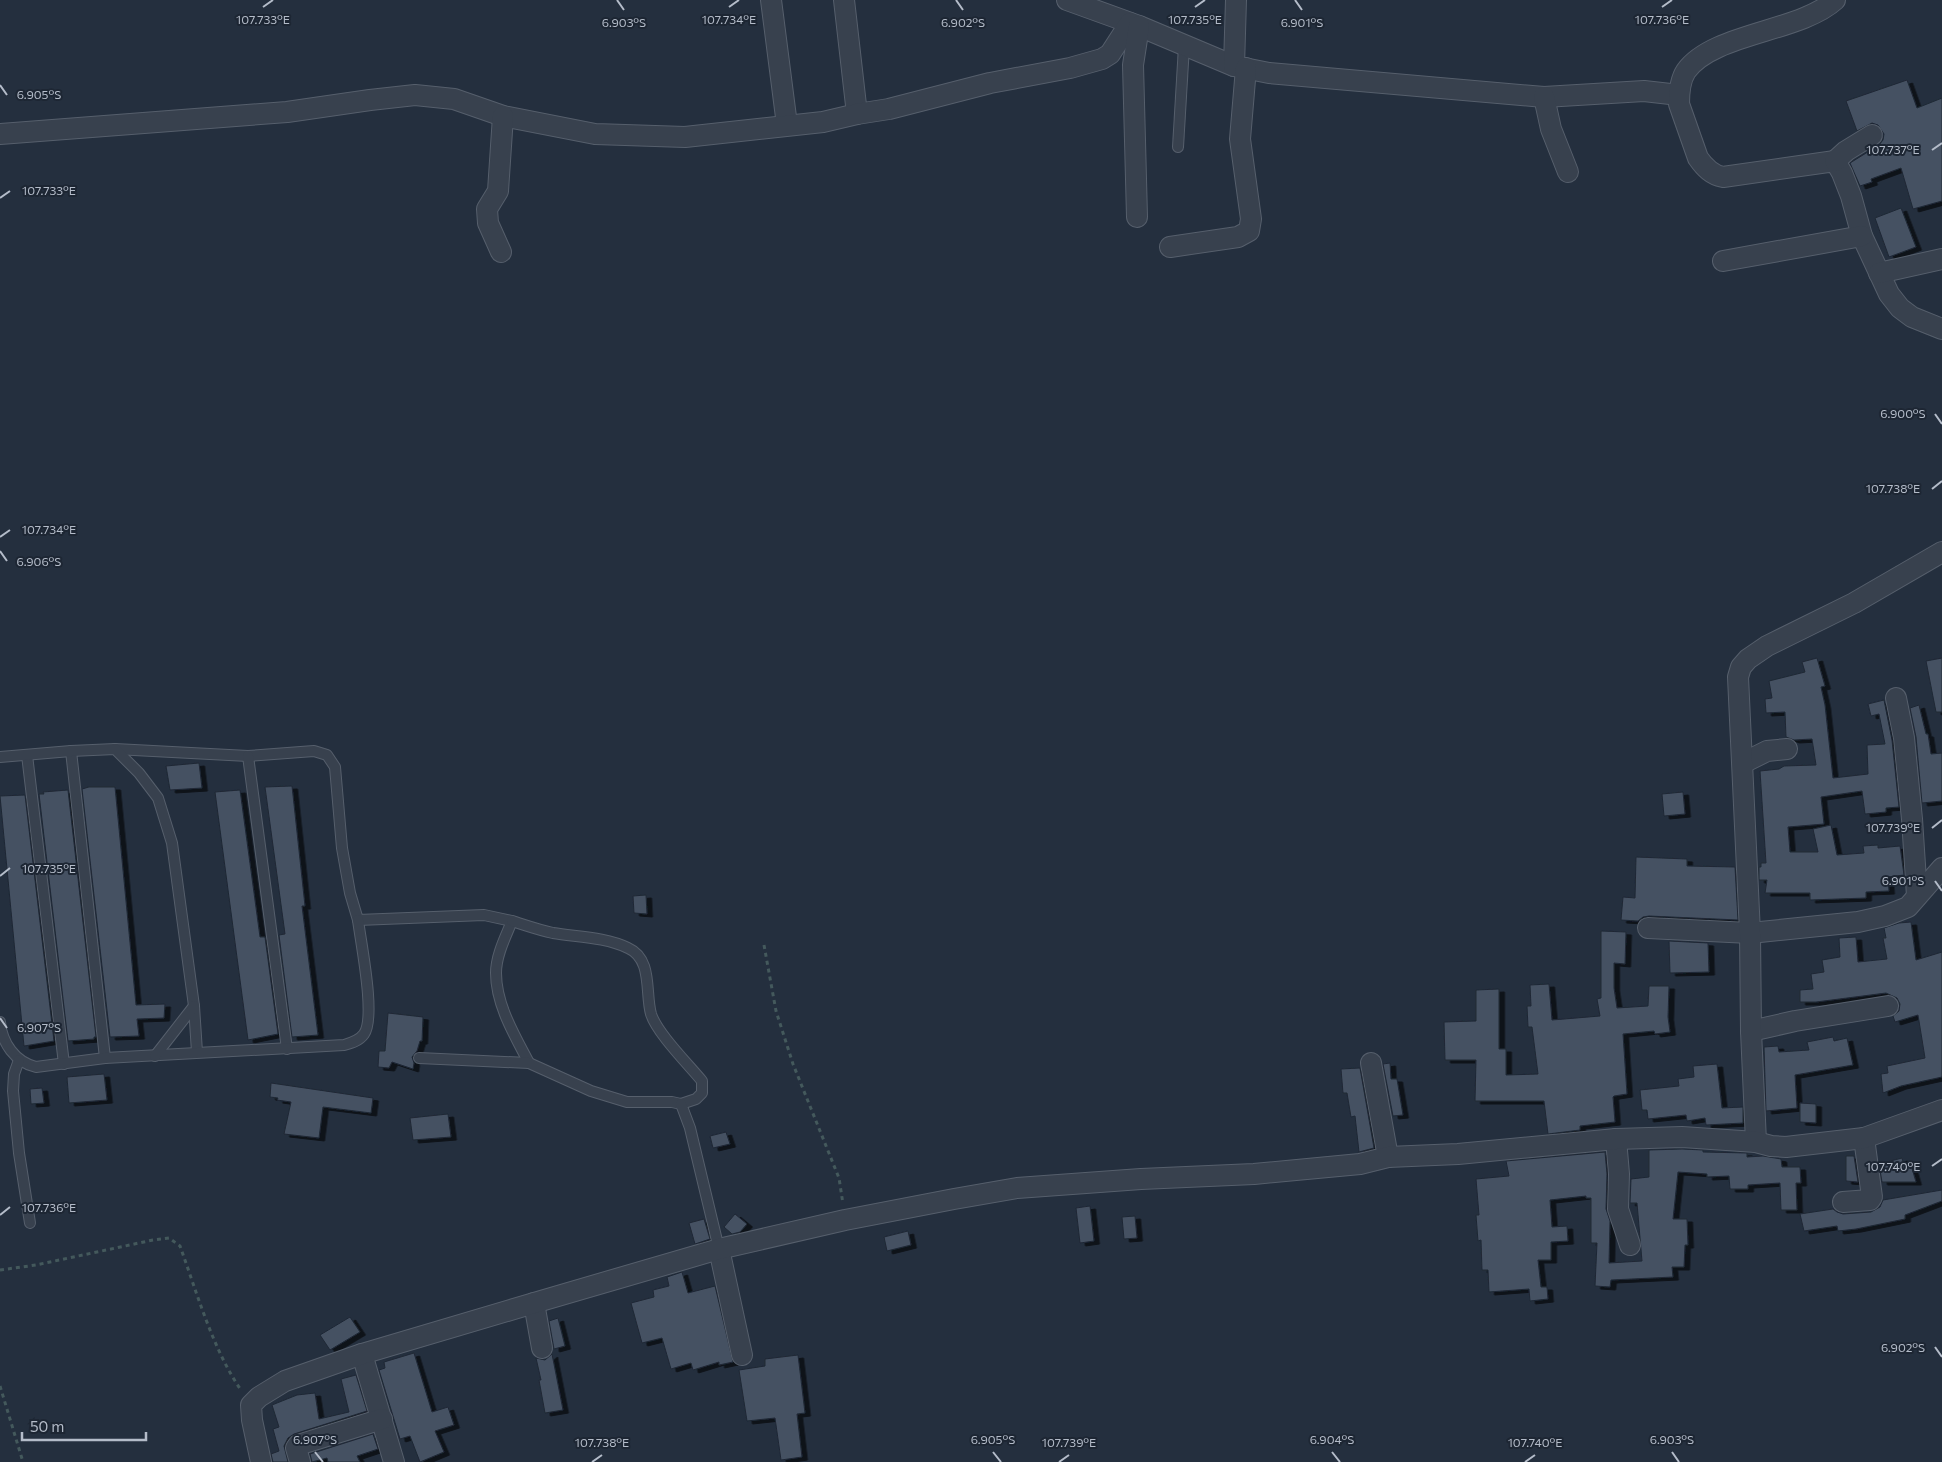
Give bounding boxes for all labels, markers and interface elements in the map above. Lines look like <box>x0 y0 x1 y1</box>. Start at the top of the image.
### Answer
text: 107.733°E <box>236 12 290 26</box>
text: 107.734°E <box>702 12 756 26</box>
text: 107.735°E <box>1168 12 1222 26</box>
text: 107.736°E <box>1635 12 1689 26</box>
text: 6.903°S <box>602 15 646 29</box>
text: 6.902°S <box>941 15 985 29</box>
text: 6.901°S <box>1281 15 1323 29</box>
text: 6.905°S <box>17 87 61 101</box>
text: 107.737°E <box>1866 142 1920 156</box>
text: 107.733°E <box>22 183 76 197</box>
text: 6.900°S <box>1880 406 1926 420</box>
text: 107.738°E <box>1866 481 1920 495</box>
text: 107.734°E <box>22 522 76 536</box>
text: 6.906°S <box>17 554 61 568</box>
text: 107.739°E <box>1866 820 1920 834</box>
text: 107.735°E <box>22 861 76 875</box>
text: 6.901°S <box>1882 873 1924 887</box>
text: 6.907°S <box>17 1020 61 1034</box>
text: 107.740°E <box>1866 1159 1920 1173</box>
text: 107.736°E <box>22 1200 76 1214</box>
text: 6.902°S <box>1881 1340 1925 1354</box>
scale bar <box>22 1410 146 1442</box>
text: 50 m <box>30 1417 64 1435</box>
text: 6.907°S <box>293 1432 337 1446</box>
text: 6.905°S <box>971 1432 1015 1446</box>
text: 6.904°S <box>1310 1432 1354 1446</box>
text: 6.903°S <box>1650 1432 1694 1446</box>
text: 107.738°E <box>575 1435 629 1449</box>
text: 107.739°E <box>1042 1435 1096 1449</box>
text: 107.740°E <box>1508 1435 1562 1449</box>

